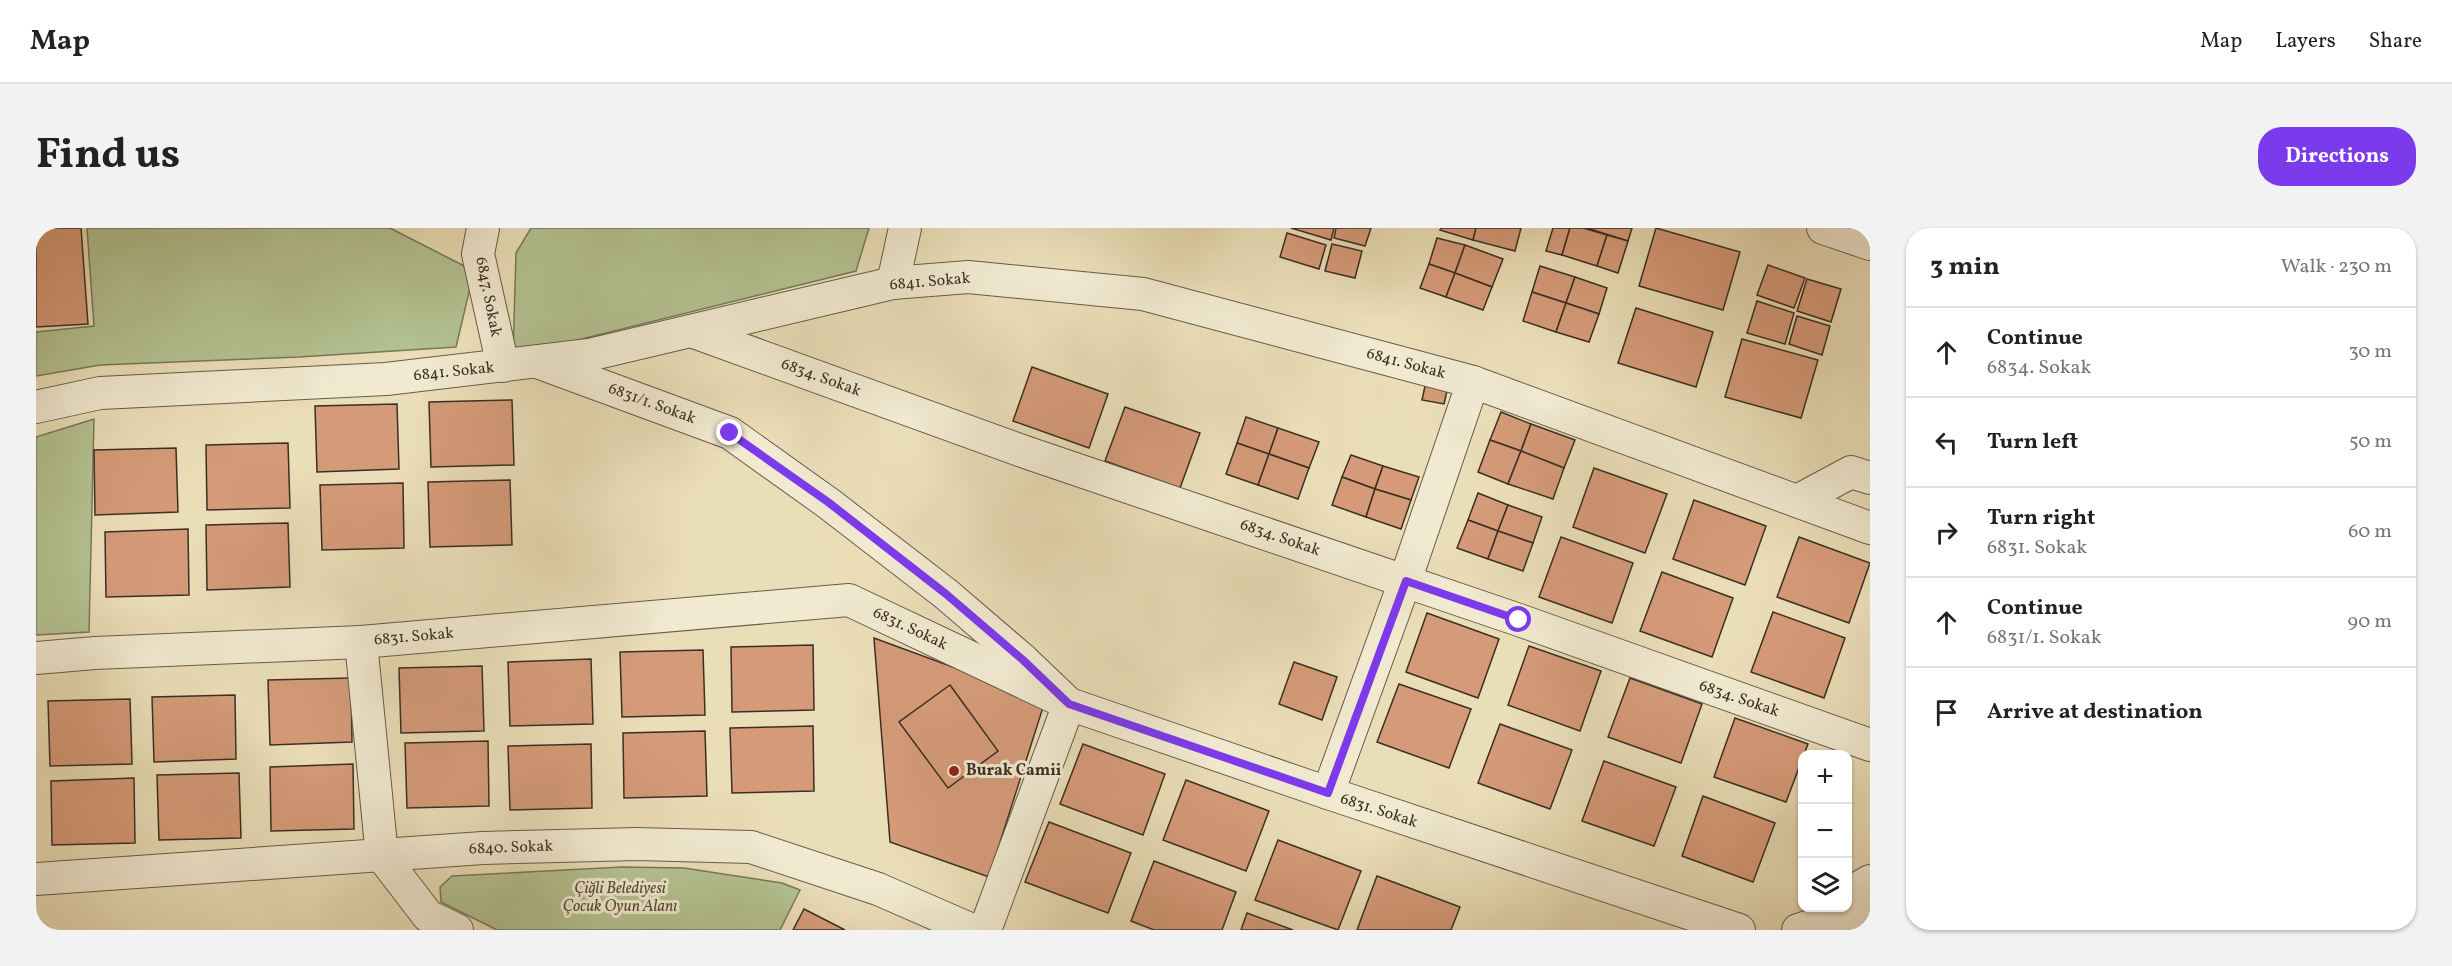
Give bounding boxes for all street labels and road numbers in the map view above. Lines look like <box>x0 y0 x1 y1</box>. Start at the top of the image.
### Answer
street label: 6847. Sokak <box>469 255 507 339</box>
street label: 6841. Sokak <box>889 267 972 296</box>
street label: 6841. Sokak <box>1364 343 1448 385</box>
street label: 6834. Sokak <box>778 353 864 403</box>
street label: 6841. Sokak <box>413 357 496 387</box>
street label: 6831/1. Sokak <box>605 378 699 430</box>
street label: 6834. Sokak <box>1237 514 1323 562</box>
street label: 6831. Sokak <box>869 602 951 656</box>
street label: 6831. Sokak <box>373 623 455 651</box>
street label: 6834. Sokak <box>1696 675 1782 723</box>
street label: 6831. Sokak <box>1337 788 1421 834</box>
street label: 6840. Sokak <box>469 836 554 860</box>

